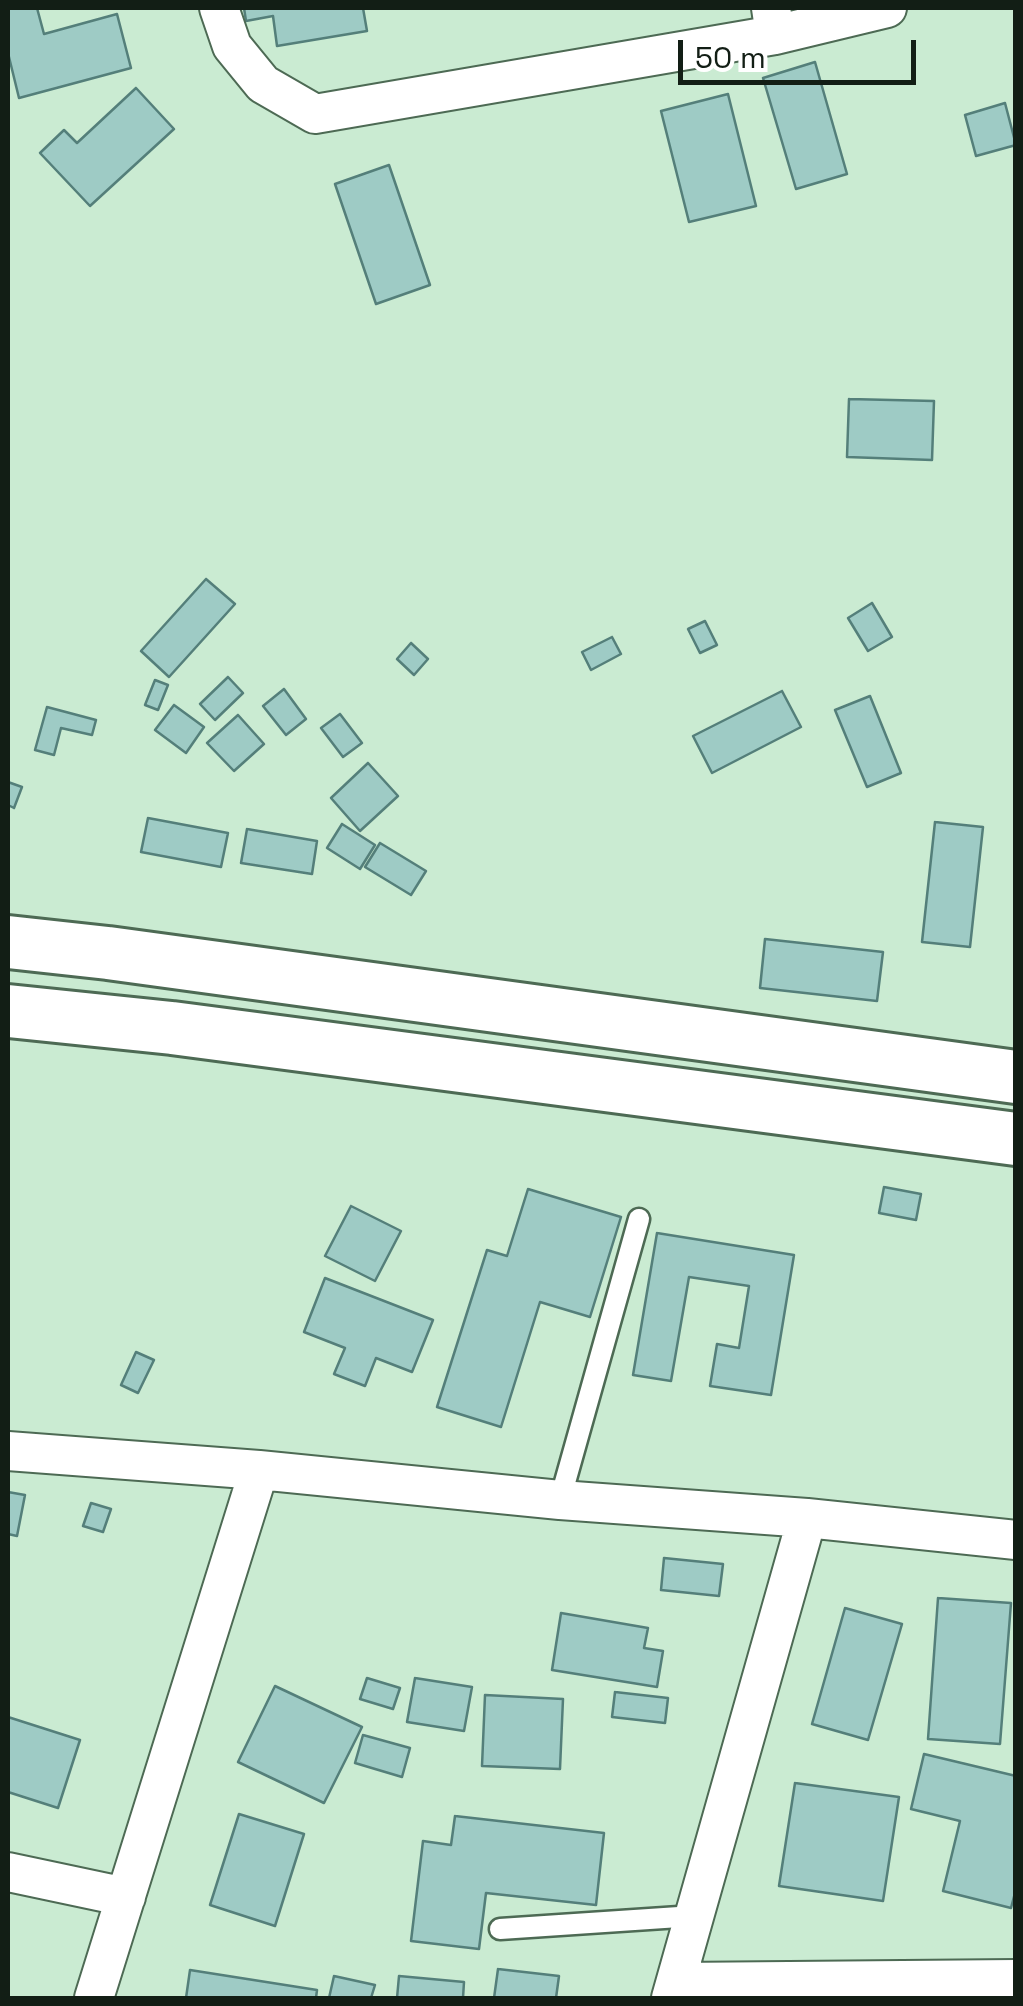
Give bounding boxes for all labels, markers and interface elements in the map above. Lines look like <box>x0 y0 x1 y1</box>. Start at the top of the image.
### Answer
scale bar <box>683 20 920 82</box>
text: 50 m <box>695 38 766 77</box>

